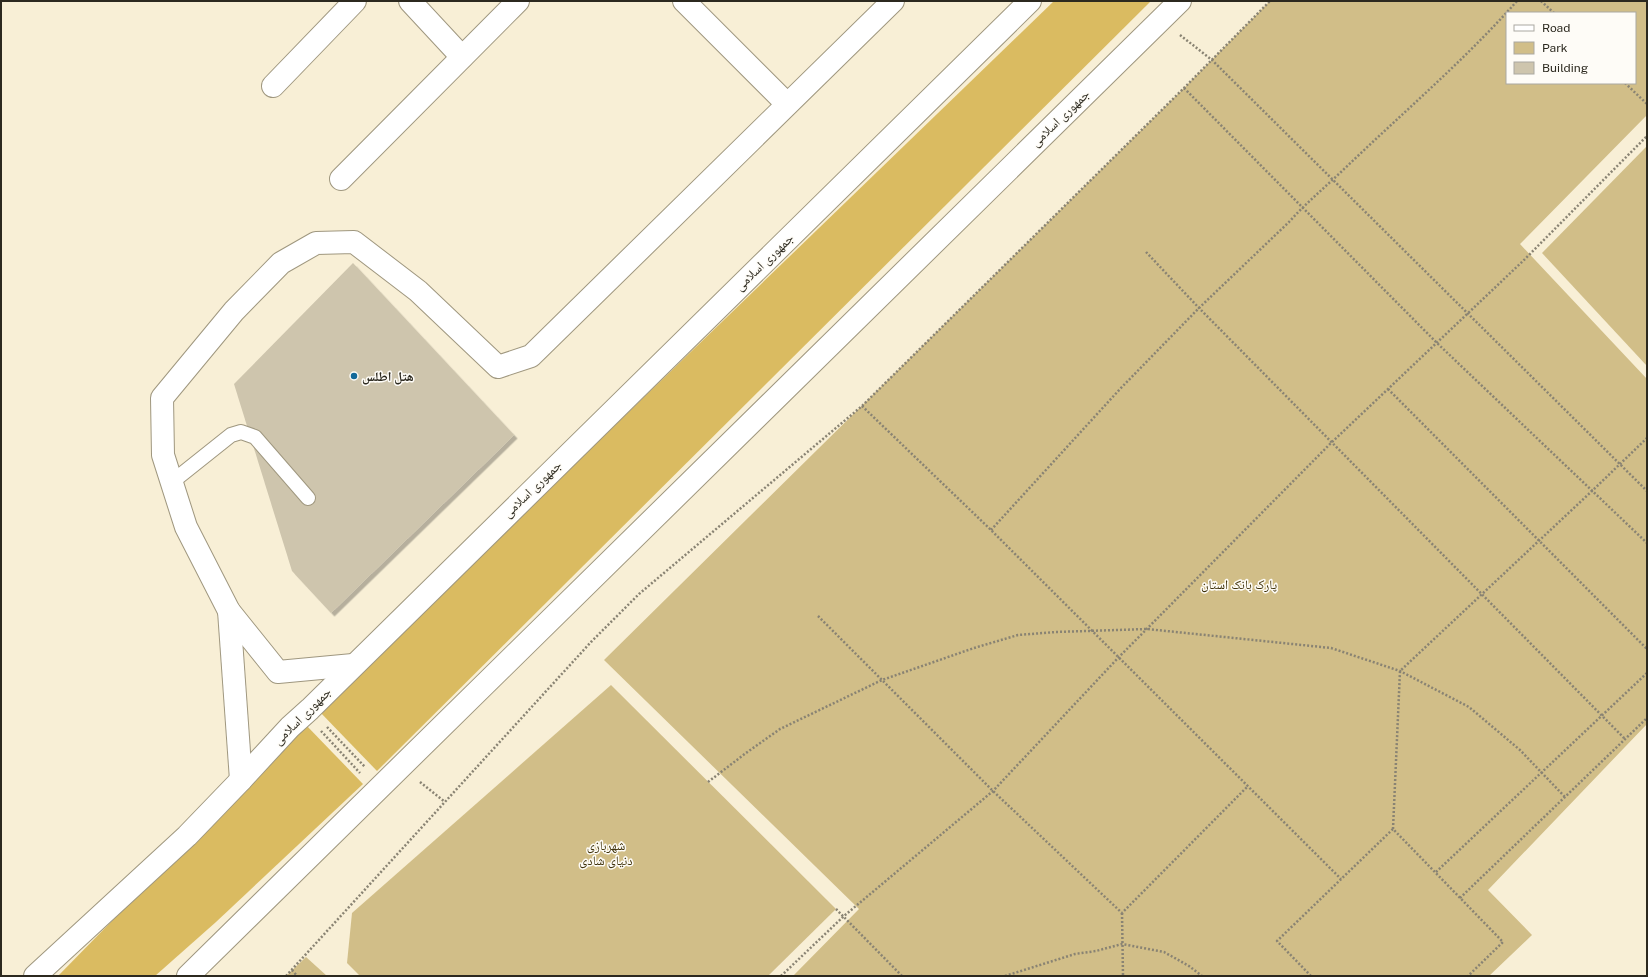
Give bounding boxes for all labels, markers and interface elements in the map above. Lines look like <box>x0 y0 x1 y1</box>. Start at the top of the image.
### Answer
legend <box>1506 12 1636 84</box>
text: Road <box>1542 21 1570 35</box>
text: Park <box>1542 41 1568 55</box>
text: Building <box>1542 61 1588 75</box>
street label: جمهوری اسلامی <box>1028 86 1093 150</box>
street label: جمهوری اسلامی <box>732 230 797 294</box>
place label: هتل اطلس <box>362 369 414 385</box>
marker: هتل اطلس <box>349 371 359 381</box>
street label: جمهوری اسلامی <box>500 457 565 521</box>
park label: پارک بانک استان <box>1201 577 1277 593</box>
street label: جمهوری اسلامی <box>270 684 335 749</box>
park label: شهربازی دنیای شادی <box>579 838 633 869</box>

